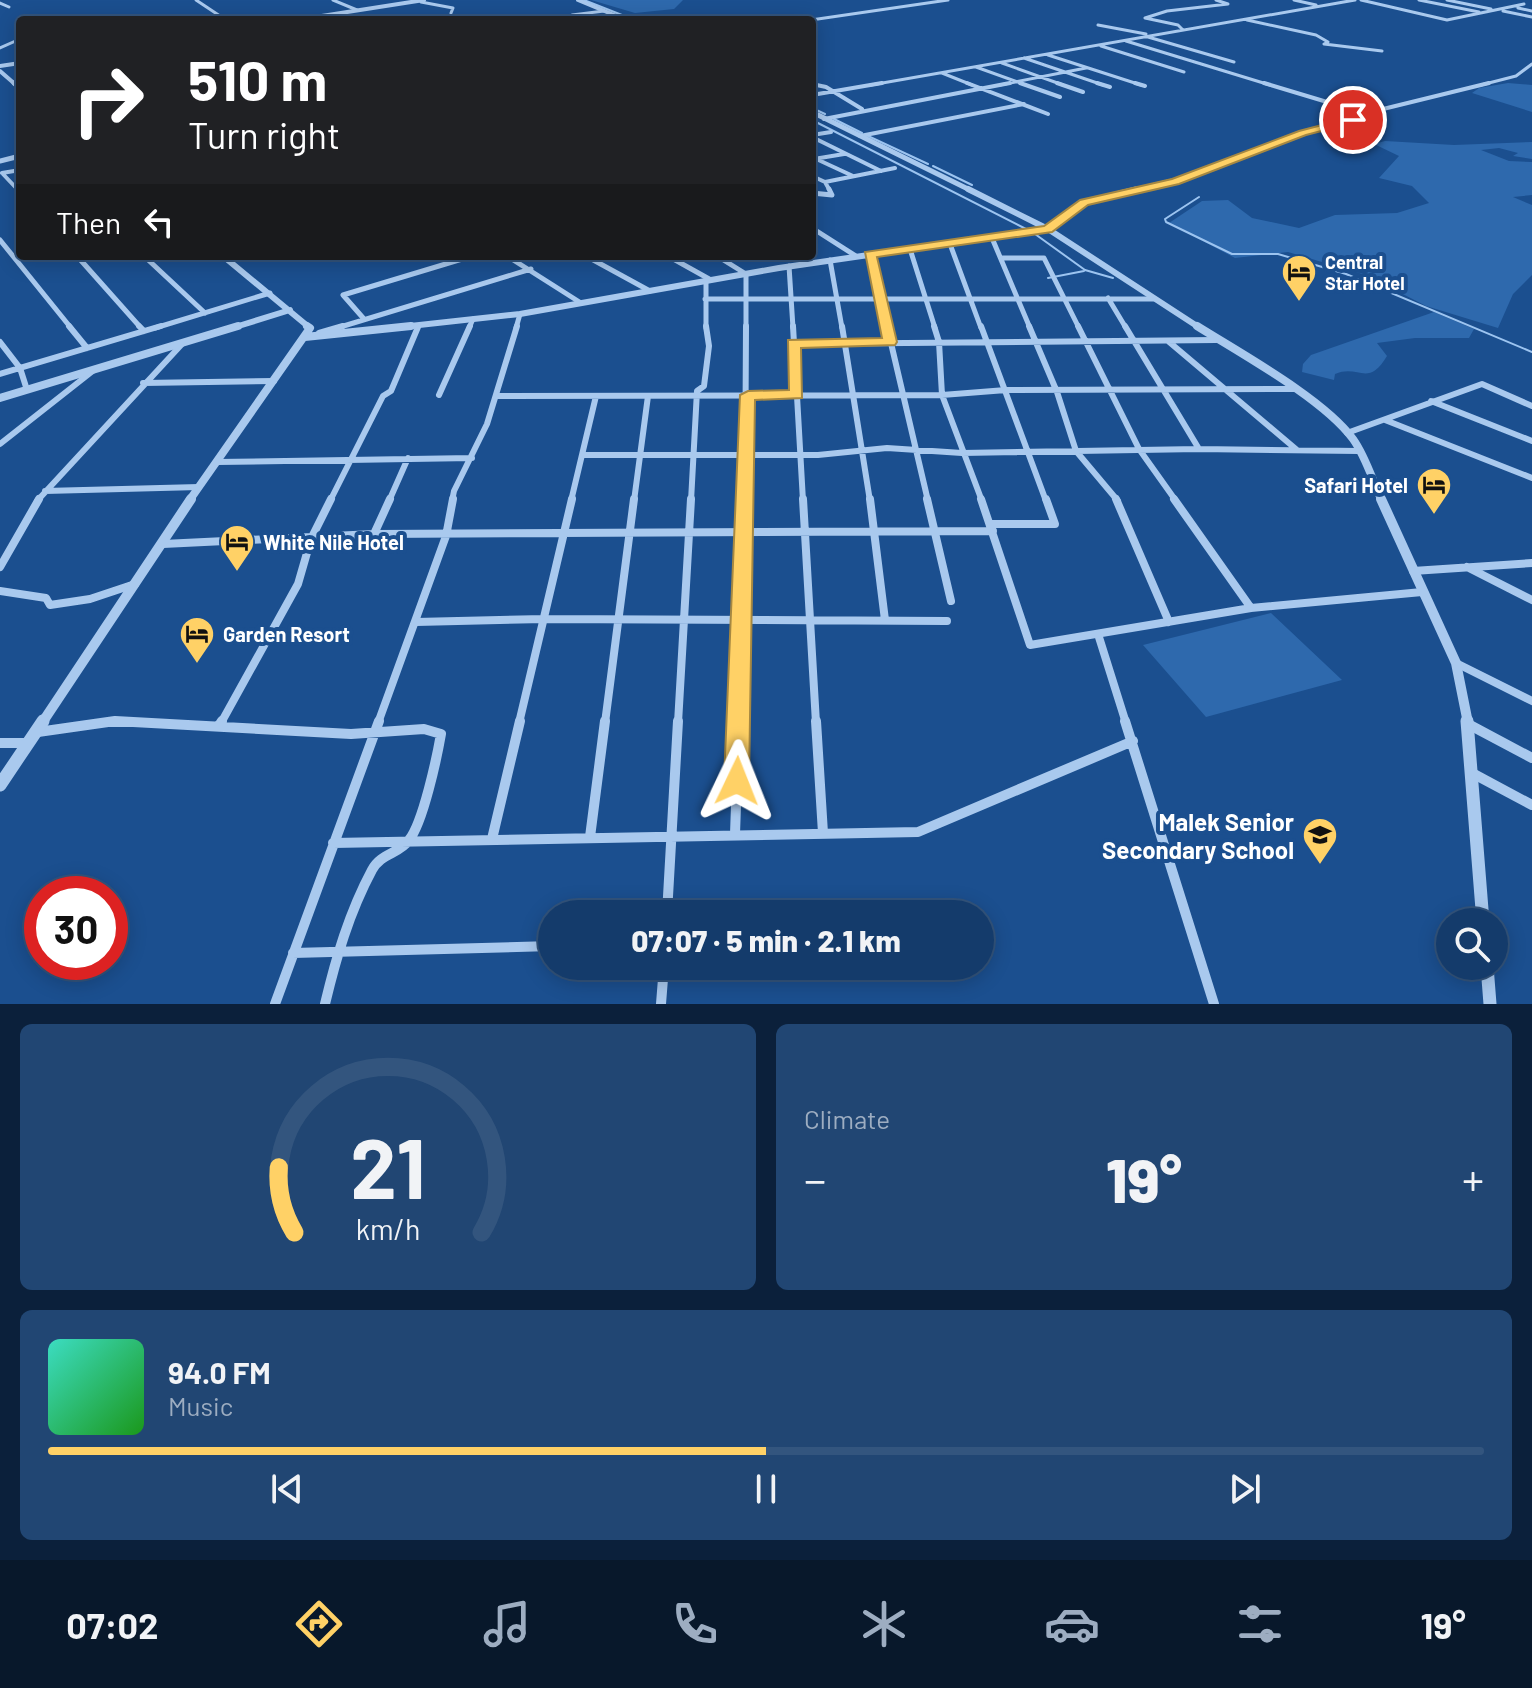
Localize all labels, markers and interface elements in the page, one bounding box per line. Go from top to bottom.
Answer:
text: 510 m [188,45,327,112]
icon: right [56,48,160,152]
pin [1319,86,1387,154]
icon: arrive [1331,98,1375,142]
text: Turn right [188,113,340,156]
icon: left [137,200,181,244]
text: Then [56,204,121,240]
place label: Central Star Hotel [1325,251,1405,294]
hotel icon: Central Star Hotel [1280,253,1318,303]
hotel icon: Safari Hotel [1415,466,1453,516]
place label: Safari Hotel [1304,473,1408,497]
hotel icon: White Nile Hotel [218,523,256,573]
place label: White Nile Hotel [263,530,404,554]
hotel icon: Garden Resort [178,615,216,665]
place label: Garden Resort [223,622,350,646]
position arrow [695,739,779,823]
place label: Malek Senior Secondary School [1102,807,1294,864]
school or university icon: Malek Senior Secondary School [1301,816,1339,866]
speed limit sign: 30 [24,876,128,980]
map controls [1436,908,1508,980]
button: search [1436,908,1508,980]
text: 07:07 · 5 min · 2.1 km [631,922,901,958]
text: Climate [804,1103,890,1134]
text: 21 [350,1116,426,1216]
text: 19° [1106,1143,1182,1215]
text: − [804,1152,826,1205]
text: + [1462,1152,1484,1205]
text: km/h [356,1211,420,1246]
text: 94.0 FM [168,1354,271,1390]
text: Music [168,1390,233,1421]
icon: previous [265,1467,309,1511]
icon: pause [744,1467,788,1511]
icon: next [1223,1467,1267,1511]
icon: directions [291,1596,347,1652]
icon: music [479,1596,535,1652]
icon: phone [667,1596,723,1652]
icon: climate [856,1596,912,1652]
icon: car [1044,1596,1100,1652]
icon: filters [1232,1596,1288,1652]
text: 07:02 [66,1603,158,1646]
text: 19° [1420,1603,1466,1646]

